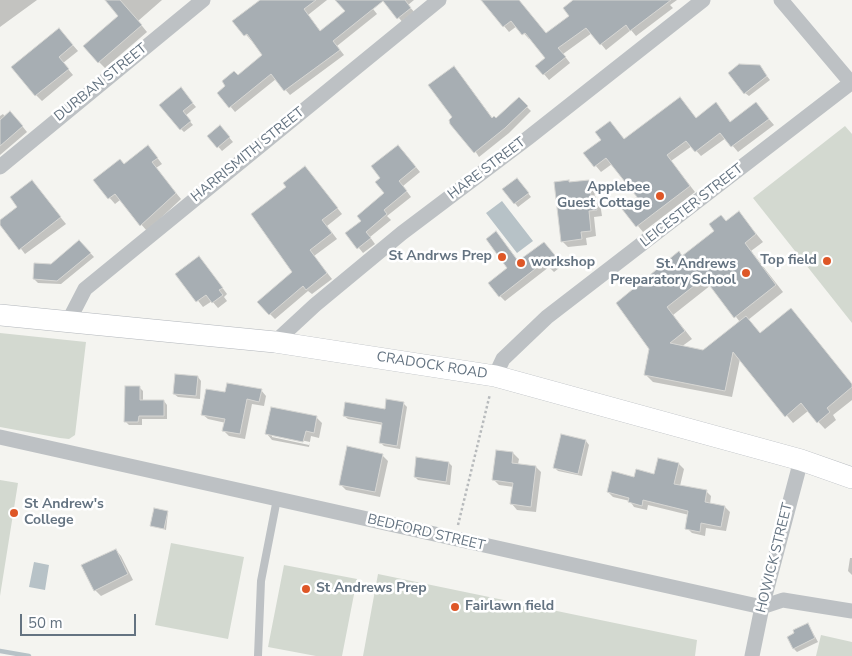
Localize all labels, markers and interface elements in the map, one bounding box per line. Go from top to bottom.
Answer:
street label: DURBAN STREET [51,41,151,125]
street label: HARRISMITH STREET [188,104,308,206]
street label: HARE STREET [445,134,529,204]
street label: LEICESTER STREET [637,161,747,251]
place label: Applebee Guest Cottage [557,180,650,212]
marker: Applebee Guest Cottage [654,190,666,202]
place label: St Andrws Prep [388,249,492,265]
marker: St Andrws Prep [496,251,508,263]
place label: Top field [760,253,817,269]
place label: workshop [531,255,595,271]
marker: Top field [821,255,833,267]
marker: workshop [515,257,527,269]
place label: St. Andrews Preparatory School [610,257,736,290]
marker: St. Andrews Preparatory School [740,267,752,279]
street label: CRADOCK ROAD [375,349,489,383]
place label: St Andrew's College [24,497,104,530]
street label: HOWICK STREET [753,501,797,615]
marker: St Andrew's College [8,507,20,519]
street label: BEDFORD STREET [365,511,487,555]
place label: St Andrews Prep [316,581,427,597]
marker: St Andrews Prep [300,583,312,595]
place label: Fairlawn field [465,599,554,615]
marker: Fairlawn field [449,601,461,613]
scale bar [22,604,139,636]
text: 50 m [28,613,63,633]

